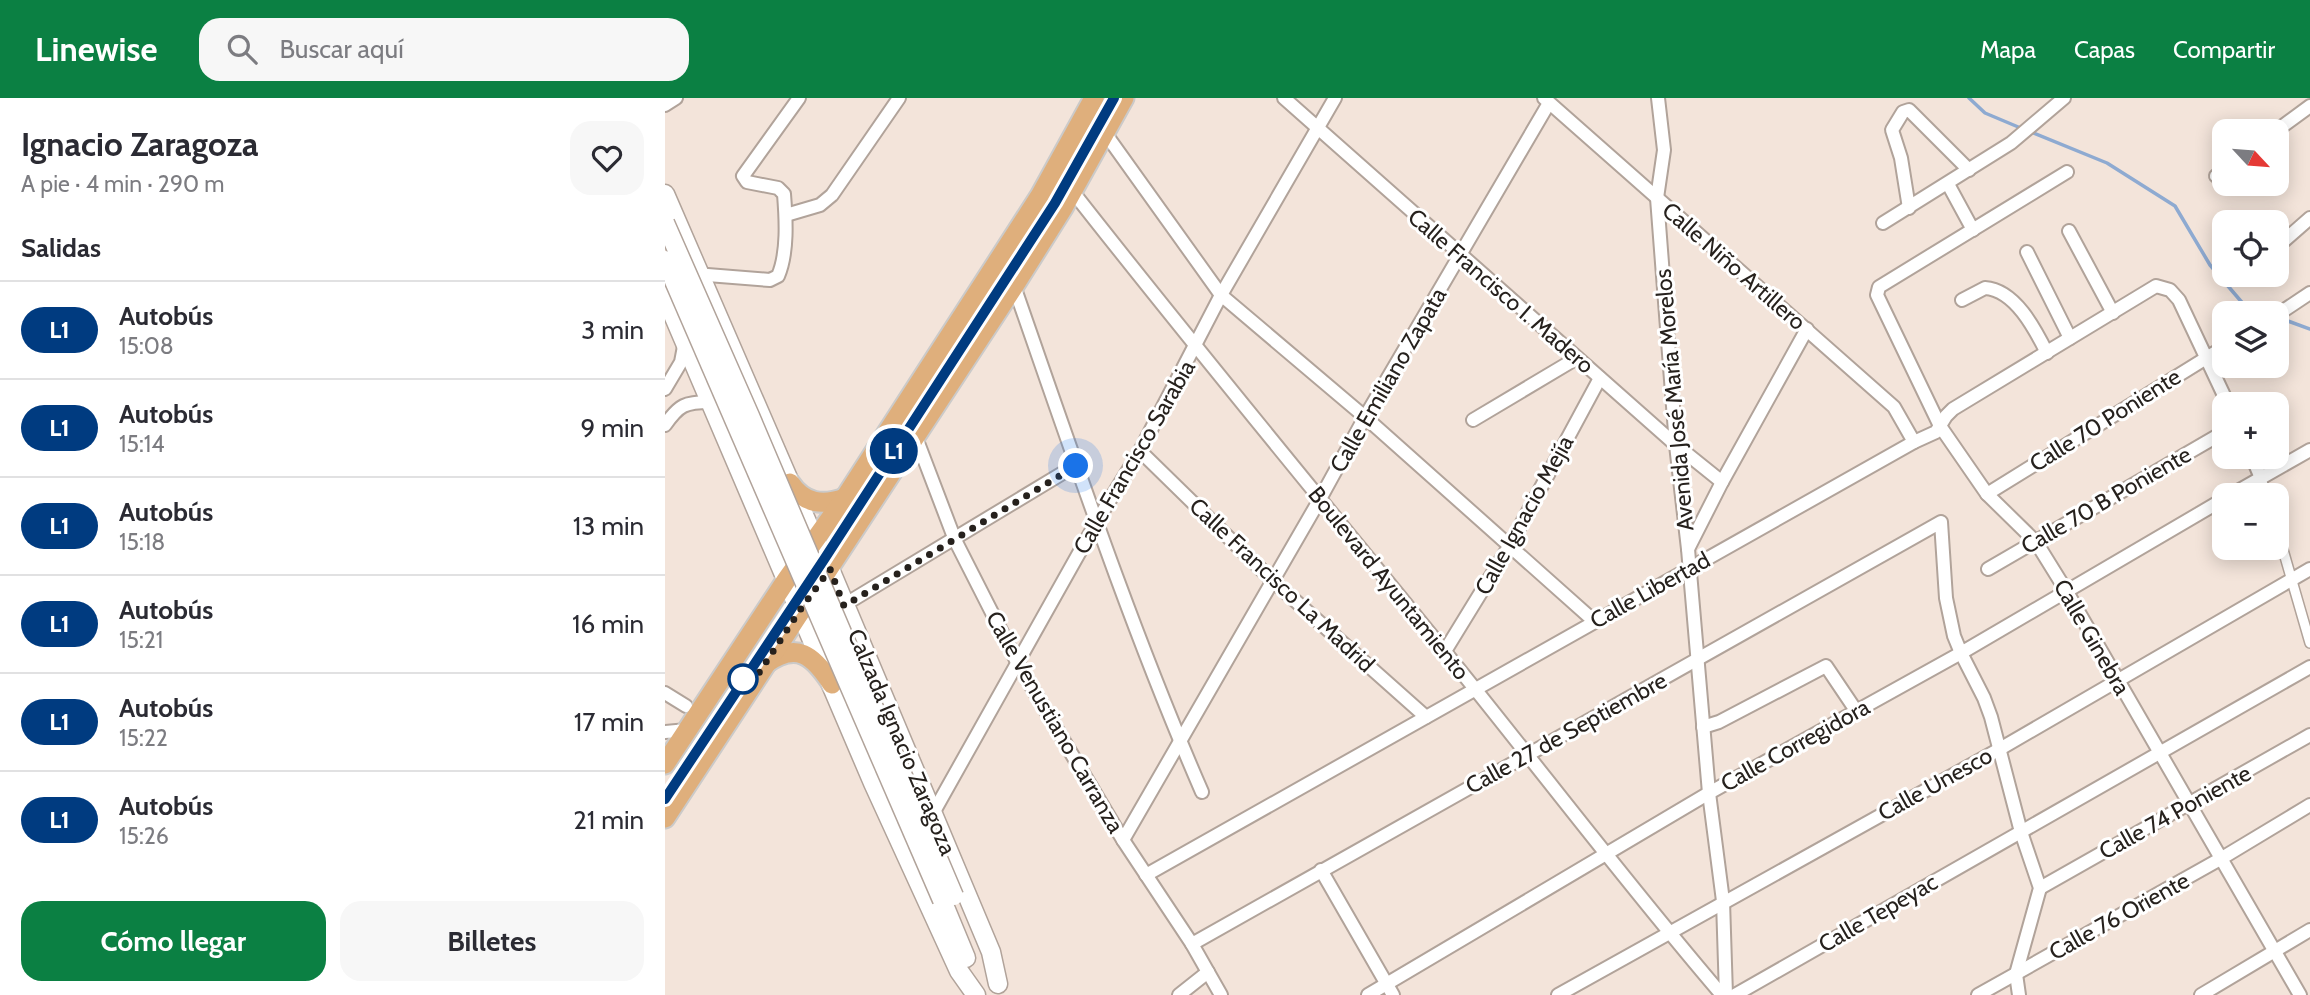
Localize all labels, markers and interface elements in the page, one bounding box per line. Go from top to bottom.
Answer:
search box [199,18,689,81]
text: Linewise [35,29,157,69]
icon: search [223,30,261,68]
text: Buscar aquí [279,33,404,65]
text: Mapa [1980,35,2036,64]
text: Capas [2074,35,2135,64]
text: Compartir [2173,35,2275,64]
north arrow [2212,119,2289,196]
map controls [2212,119,2289,560]
button: heart [570,121,644,195]
text: Ignacio Zaragoza [21,124,259,164]
text: A pie · 4 min · 290 m [21,170,224,198]
street label: Calle Niño Artillero [1657,196,1811,336]
street label: Calle Francisco I. Madero [1402,203,1600,379]
button: locate [2212,210,2289,287]
text: Salidas [21,232,101,264]
street label: Avenida José María Morelos [1649,268,1699,532]
street label: Calle Emiliano Zapata [1324,283,1452,477]
text: Autobús [119,300,213,332]
button: layers [2212,301,2289,378]
text: 3 min [581,314,644,346]
text: L1 [49,315,70,344]
text: 15:08 [119,332,174,360]
street label: Calle Francisco Sarabia [1067,355,1201,559]
street label: Calle 70 Poniente [2024,362,2186,478]
button: + [2212,392,2289,469]
text: Autobús [119,398,213,430]
text: 9 min [581,412,644,444]
text: L1 [49,413,70,442]
line badge: L1 [863,428,925,474]
text: 15:14 [119,430,165,458]
street label: Calle Ignacio Mejía [1469,430,1579,600]
text: L1 [884,436,904,465]
street label: Calle 70 B Poniente [2016,440,2196,560]
your location [1058,448,1093,483]
street label: Boulevard Ayuntamiento [1302,481,1476,685]
button: − [2212,483,2289,560]
street label: Calle Francisco La Madrid [1184,492,1380,678]
text: Autobús [119,496,213,528]
text: 13 min [573,510,644,542]
text: L1 [49,511,70,540]
text: 15:18 [119,528,165,556]
street label: Calle Libertad [1585,546,1715,634]
street label: Calle Ginebra [2048,574,2136,700]
text: Autobús [119,594,213,626]
street label: Calle Venustiano Carranza [980,606,1130,838]
text: 16 min [572,608,644,640]
text: L1 [49,609,70,638]
street label: Calzada Ignacio Zaragoza [842,625,962,859]
text: 15:21 [119,626,163,654]
unlabelled marker [728,664,758,694]
street label: Calle 27 de Septiembre [1461,666,1672,800]
text: Autobús [119,692,213,724]
street label: Calle Corregidora [1716,693,1874,797]
text: 17 min [574,706,644,738]
text: L1 [49,707,70,736]
text: 15:22 [119,724,168,752]
street label: Calle Unesco [1873,741,1997,827]
street label: Calle 74 Poniente [2094,759,2256,865]
text: Autobús [119,790,213,822]
text: 21 min [573,804,644,836]
text: L1 [49,805,70,834]
text: 15:26 [119,822,169,850]
street label: Calle 76 Oriente [2044,866,2194,966]
street label: Calle Tepeyac [1814,868,1942,958]
button: Cómo llegar [21,901,326,981]
button: Billetes [340,901,644,981]

